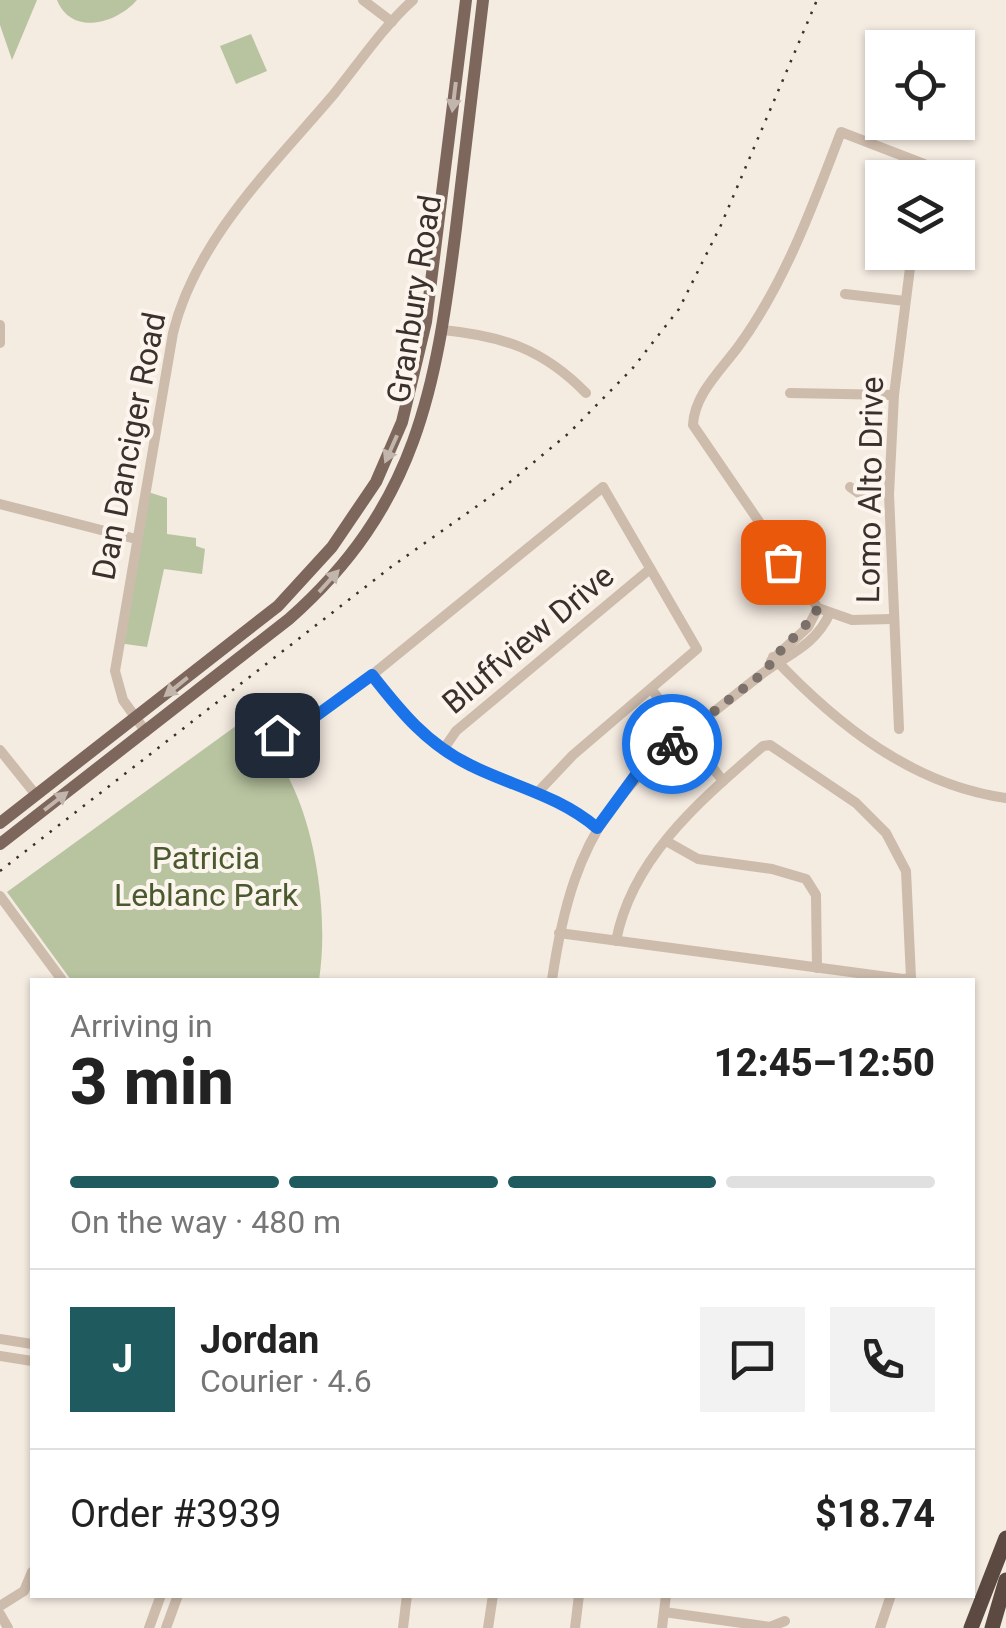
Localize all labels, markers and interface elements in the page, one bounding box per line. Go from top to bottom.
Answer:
map controls [865,30,975,270]
button: locate [865,30,975,140]
one-way arrow [446,81,462,113]
button: layers [865,160,975,270]
street label: Granbury Road [379,192,449,406]
street label: Dan Danciger Road [84,309,174,583]
street label: Lomo Alto Drive [849,376,891,604]
one-way arrow [383,434,399,464]
pin [741,520,826,605]
icon: bag [756,535,811,590]
street label: Bluffview Drive [435,556,621,722]
one-way arrow [317,569,339,594]
one-way arrow [163,676,189,697]
pin [235,693,320,778]
courier [622,694,722,794]
icon: home [250,708,305,763]
icon: bike [645,717,700,772]
one-way arrow [43,792,69,812]
park label: Patricia Leblanc Park [114,839,299,914]
text: Arriving in [70,1007,213,1045]
text: 12:45–12:50 [714,1041,935,1085]
text: 3 min [70,1044,234,1120]
text: On the way · 480 m [70,1203,341,1241]
button: chat [700,1307,805,1412]
button: phone [830,1307,935,1412]
text: Jordan [200,1318,319,1362]
text: J [112,1337,133,1381]
text: Courier · 4.6 [200,1362,372,1400]
text: Order #3939 [70,1492,281,1536]
text: $18.74 [815,1492,935,1536]

